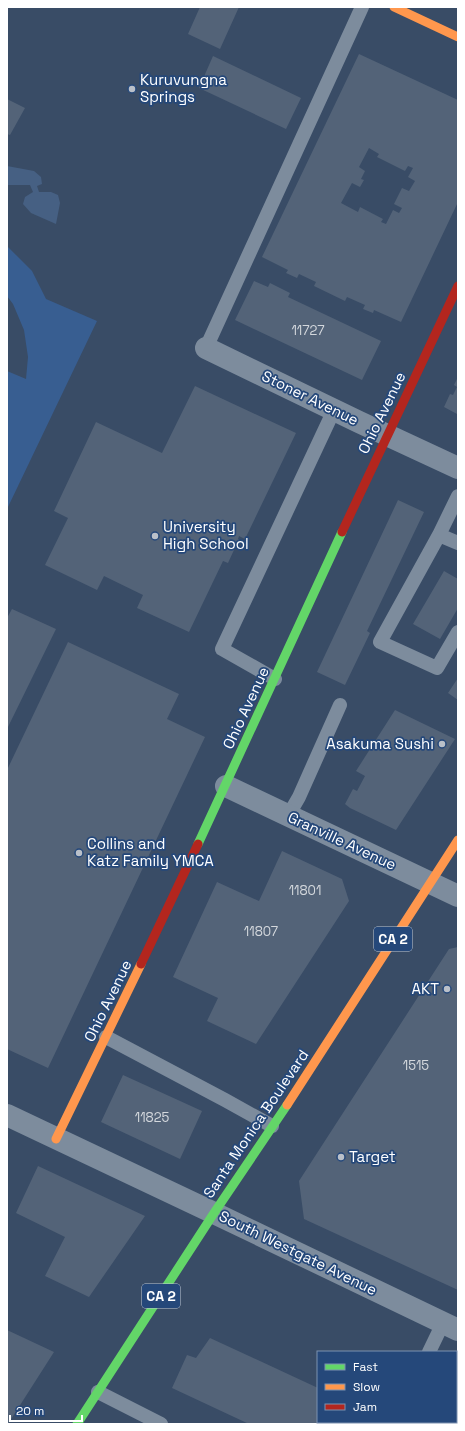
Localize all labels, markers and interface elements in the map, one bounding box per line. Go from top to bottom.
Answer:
place label: Kuruvungna Springs [140,70,227,106]
marker: Kuruvungna Springs [127,84,137,94]
house number: 11727 [291,322,325,339]
street label: Stoner Avenue [259,366,362,429]
street label: Ohio Avenue [354,369,410,457]
place label: University High School [163,517,249,553]
marker: University High School [150,531,160,541]
street label: Ohio Avenue [218,663,273,752]
place label: Asakuma Sushi [326,734,434,753]
marker: Asakuma Sushi [437,739,447,749]
street label: Granville Avenue [285,807,400,874]
place label: Collins and Katz Family YMCA [87,834,214,870]
marker: Collins and Katz Family YMCA [74,848,84,858]
house number: 11801 [289,882,321,899]
house number: 11807 [244,923,278,940]
road number: CA 2 [374,927,412,951]
street label: Ohio Avenue [80,957,136,1045]
place label: AKT [412,979,439,998]
marker: AKT [442,984,452,994]
street label: Santa Monica Boulevard [199,1046,312,1202]
house number: 1515 [403,1057,429,1074]
house number: 11825 [135,1109,170,1126]
place label: Target [349,1147,396,1166]
marker: Target [336,1152,346,1162]
street label: South Westgate Avenue [216,1206,380,1299]
road number: CA 2 [142,1284,180,1308]
legend [317,1351,457,1423]
text: Fast [353,1359,378,1375]
text: Slow [353,1379,380,1395]
scale bar [10,1397,82,1423]
text: Jam [353,1399,377,1415]
text: 20 m [16,1403,44,1419]

